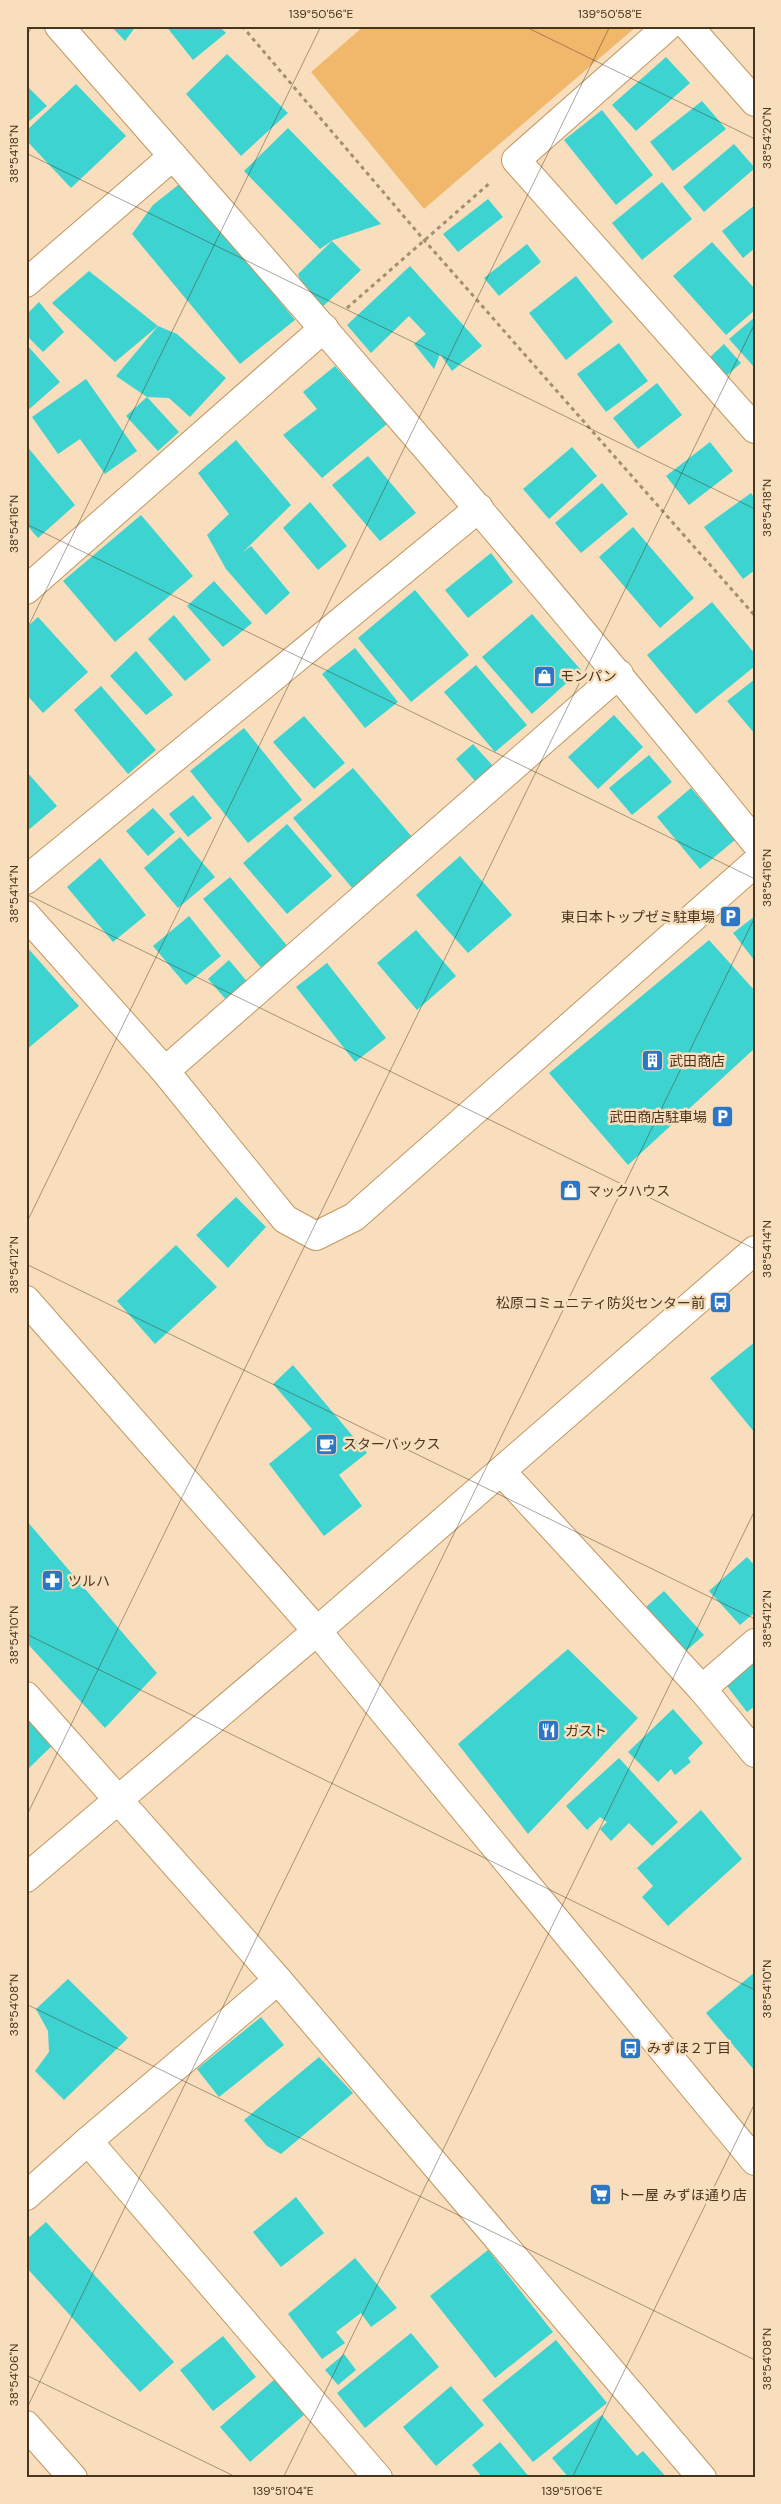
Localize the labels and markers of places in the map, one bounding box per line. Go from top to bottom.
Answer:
shop icon: モンパン [532,664,556,688]
place label: モンパン [560,667,617,685]
parking icon: 東日本トップゼミ駐車場 [719,905,743,929]
place label: 東日本トップゼミ駐車場 [561,908,715,926]
building icon: 武田商店 [641,1049,665,1073]
place label: 武田商店 [669,1052,725,1070]
parking icon: 武田商店駐車場 [711,1105,735,1129]
place label: 武田商店駐車場 [609,1108,707,1126]
shop icon: マックハウス [559,1179,583,1203]
place label: マックハウス [587,1182,670,1200]
bus stop icon: 松原コミュニティ防災センター前 [709,1291,733,1315]
place label: 松原コミュニティ防災センター前 [496,1294,705,1312]
cafe icon: スターバックス [315,1432,339,1456]
place label: スターバックス [343,1435,440,1453]
pharmacy icon: ツルハ [40,1569,64,1593]
place label: ツルハ [68,1572,110,1590]
restaurant icon: ガスト [537,1719,561,1743]
place label: ガスト [565,1722,607,1740]
bus stop icon: みずほ２丁目 [619,2036,643,2060]
place label: みずほ２丁目 [647,2039,731,2057]
supermarket icon: トー屋 みずほ通り店 [589,2183,613,2207]
place label: トー屋 みずほ通り店 [617,2186,747,2204]

